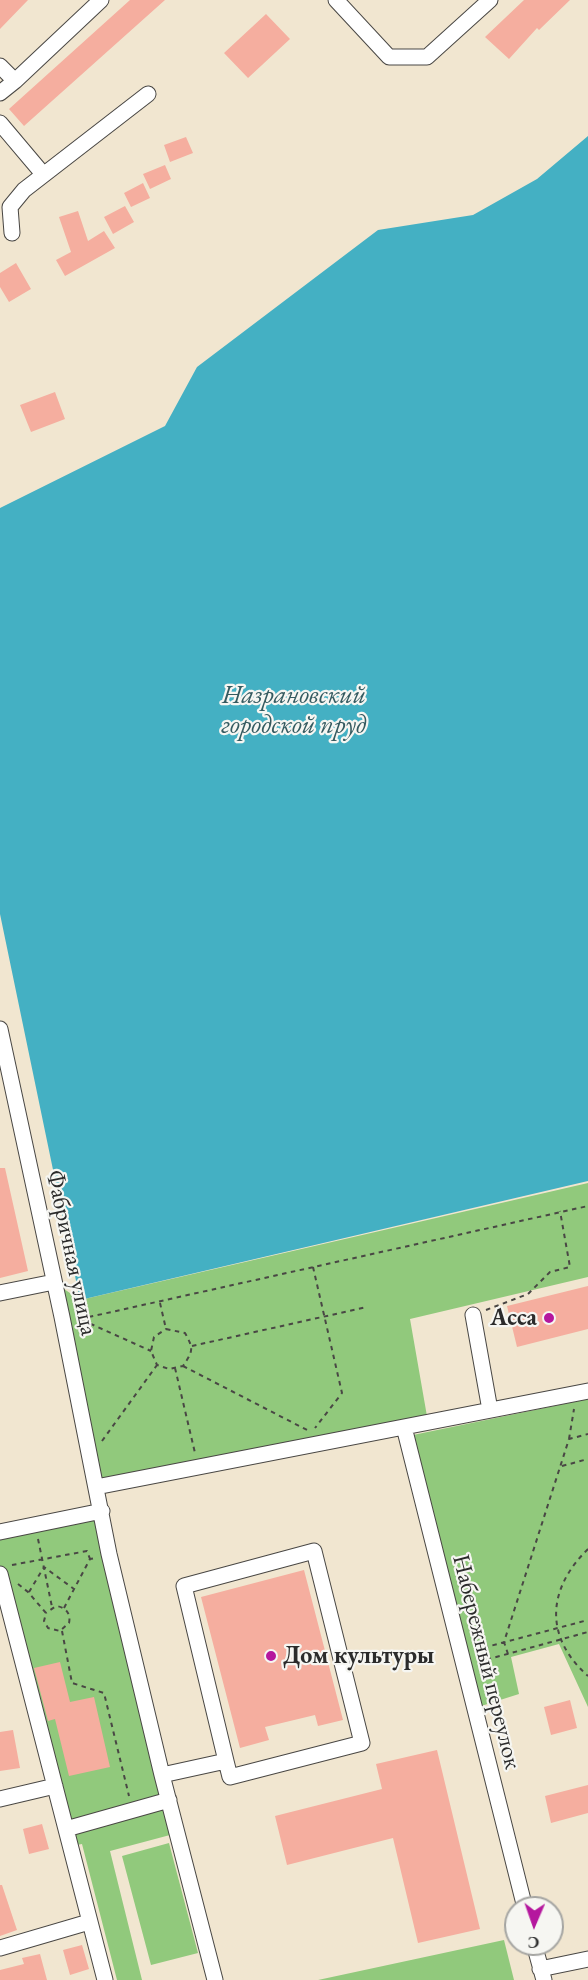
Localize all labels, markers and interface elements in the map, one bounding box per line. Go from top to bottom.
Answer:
water label: Назрановский городской пруд [222,680,366,742]
street label: Фабричная улица [39,1168,103,1338]
place label: Асса [490,1304,537,1332]
marker: Асса [542,1311,556,1325]
street label: Набережный переулок [445,1552,527,1772]
place label: Дом культуры [283,1642,434,1670]
marker: Дом культуры [264,1649,278,1663]
north arrow [504,1896,564,1956]
text: С [527,1932,539,1953]

